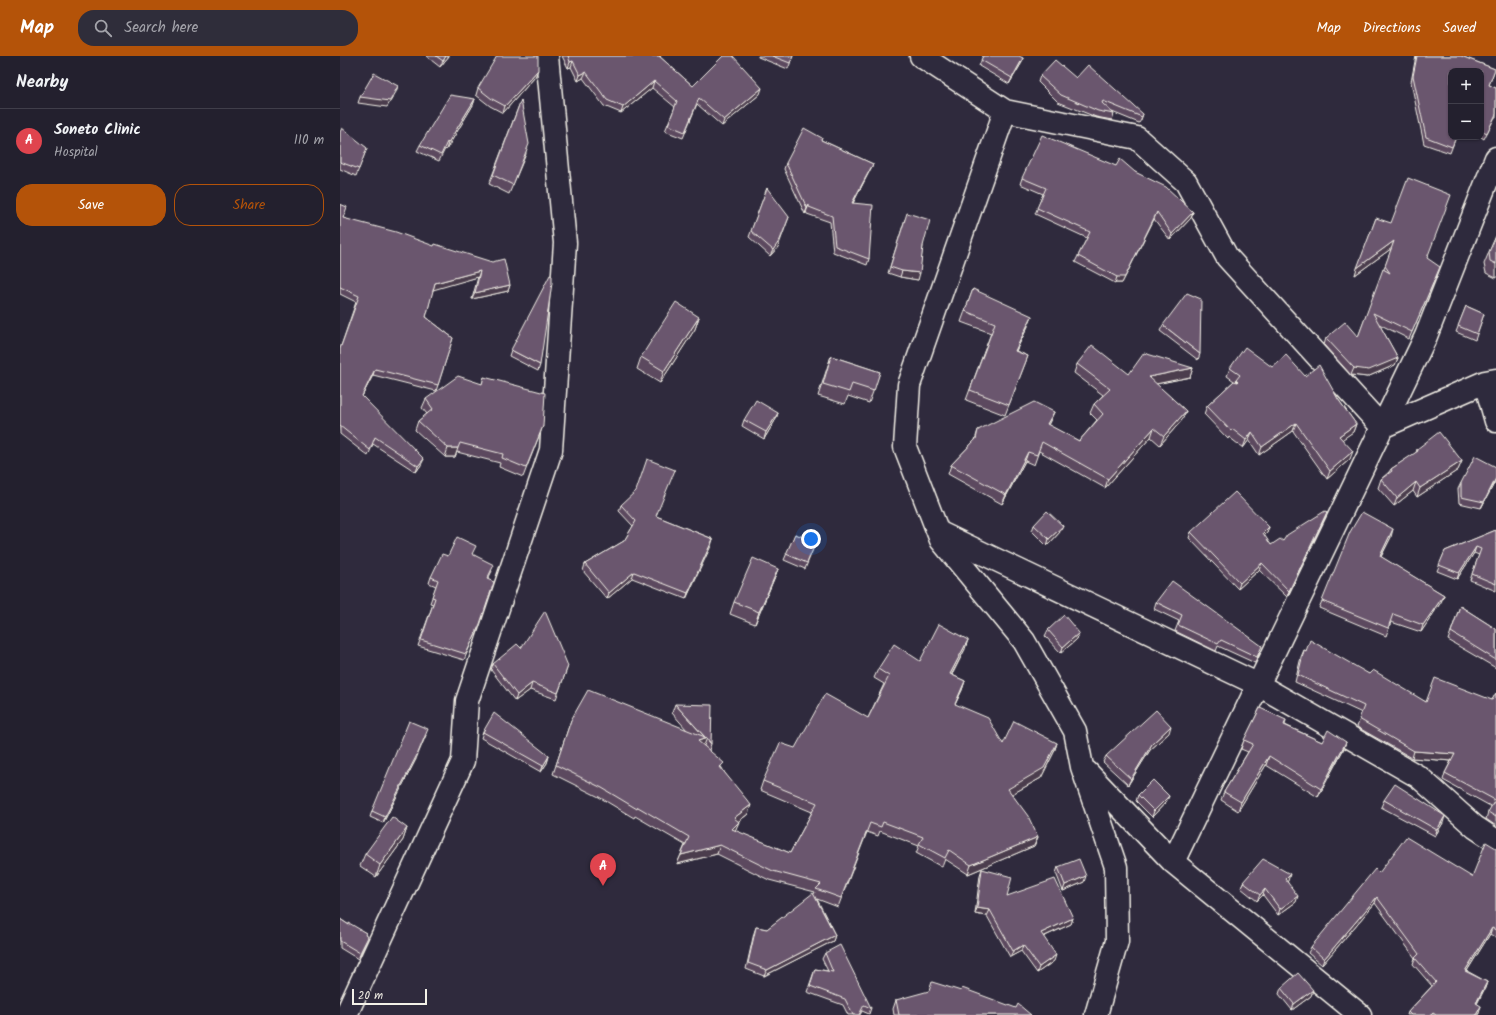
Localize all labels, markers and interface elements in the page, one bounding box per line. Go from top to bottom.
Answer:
search box [78,10,358,46]
text: Map [20,13,54,43]
text: Search here [124,16,198,40]
icon: search [92,17,114,39]
text: Map [1316,17,1341,39]
text: Directions [1363,17,1421,39]
text: Saved [1443,17,1476,39]
map controls [1448,68,1484,140]
button: + [1448,68,1484,104]
text: Nearby [16,69,68,96]
button: − [1448,104,1484,140]
text: Soneto Clinic [54,118,141,142]
text: A [25,130,33,151]
text: 110 m [294,130,324,151]
text: Hospital [54,142,98,163]
button: Save [16,184,166,226]
button: Share [174,184,324,226]
your location [801,529,821,549]
pin: A [590,853,616,886]
scale bar [352,987,427,1006]
text: 20 m [358,987,383,1005]

